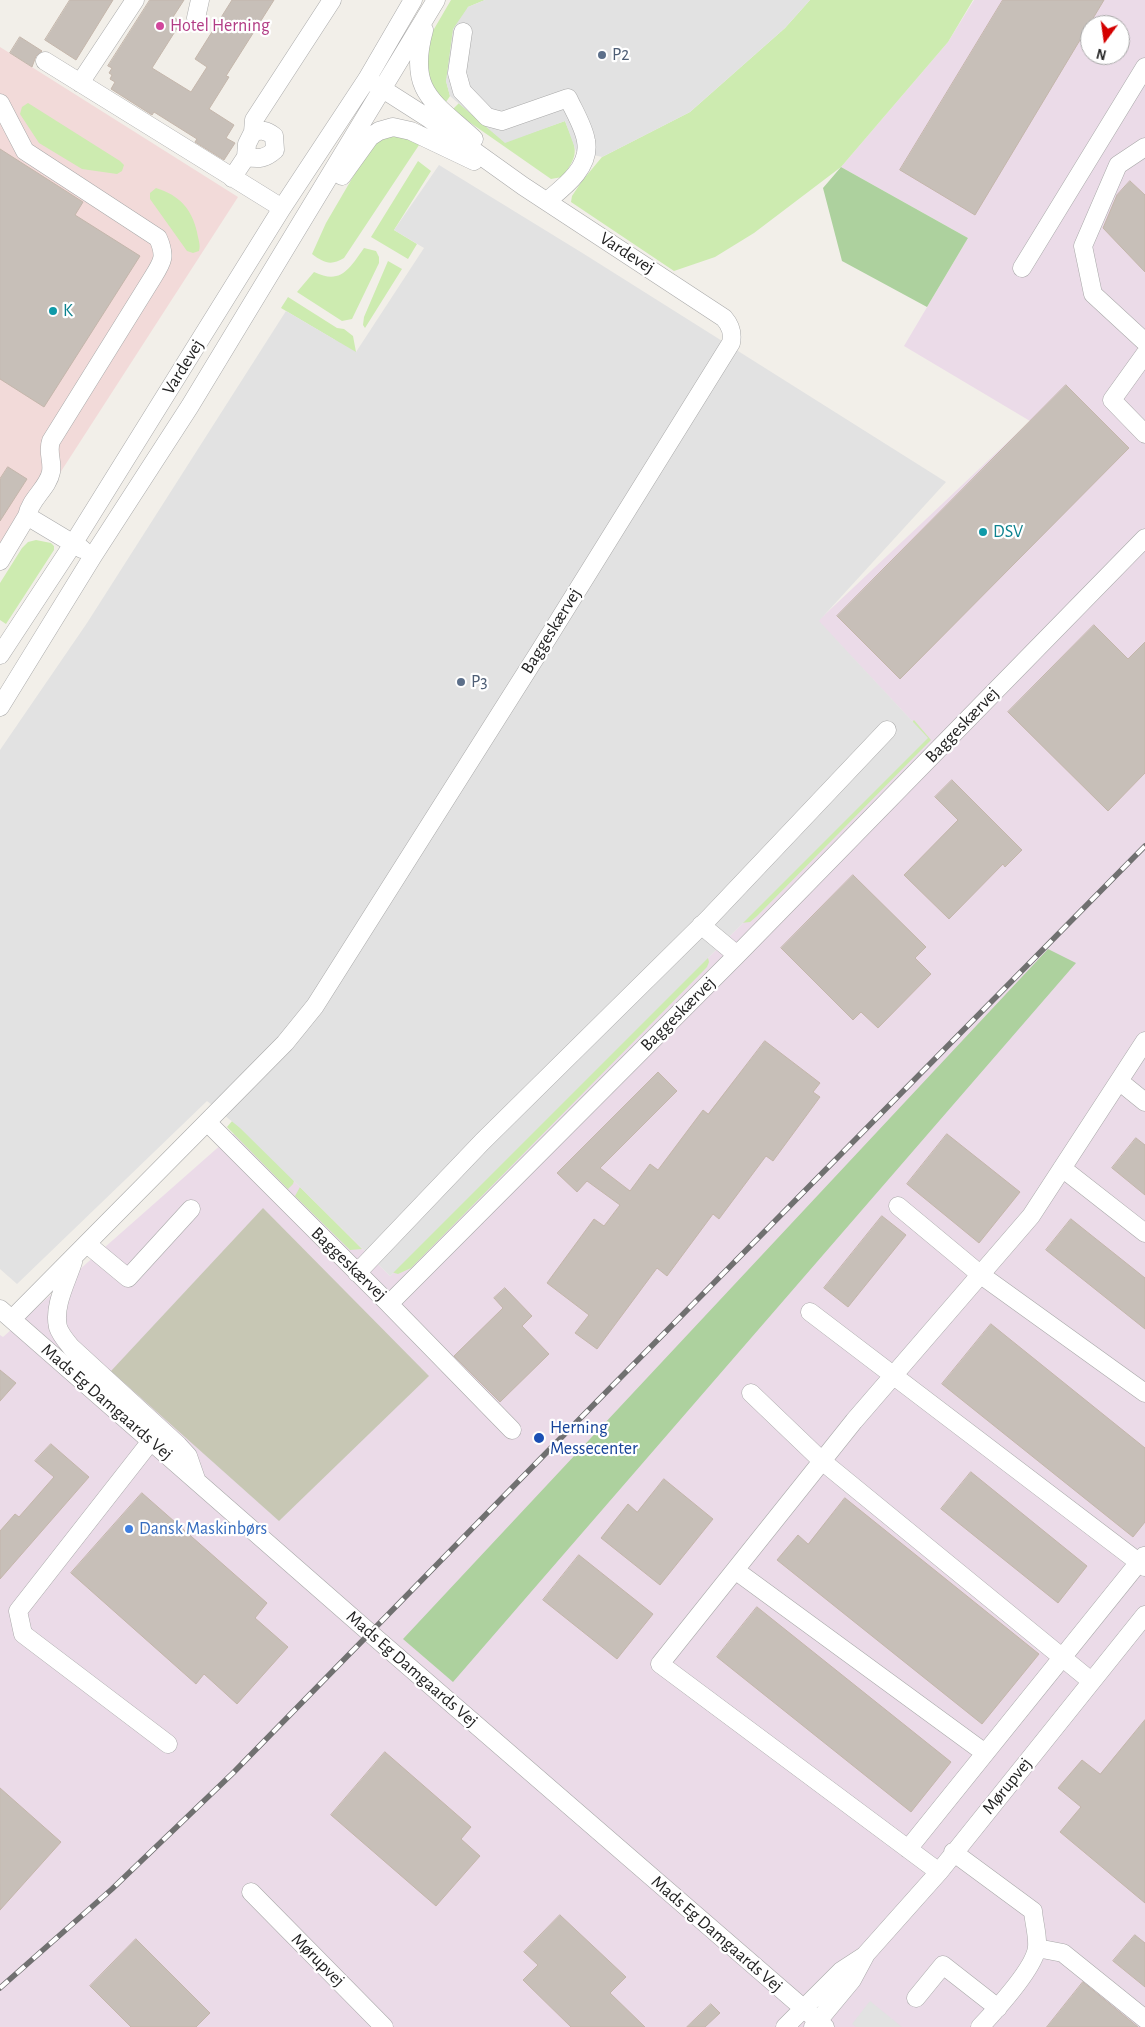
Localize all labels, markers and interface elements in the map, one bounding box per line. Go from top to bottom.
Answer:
place label: Hotel Herning [170,15,270,37]
north arrow [1080,15,1130,65]
marker: Hotel Herning [154,20,166,32]
place label: P2 [612,44,630,66]
text: N [1095,46,1108,62]
marker: P2 [596,49,608,61]
street label: Vardevej [595,227,659,279]
place label: K [63,300,73,322]
marker: K [47,305,59,317]
street label: Vardevej [158,335,208,399]
place label: DSV [993,521,1023,543]
marker: DSV [977,526,989,538]
street label: Baggeskærvej [516,584,586,678]
place label: P3 [471,671,488,693]
marker: P3 [455,676,467,688]
street label: Baggeskærvej [921,683,1003,767]
street label: Baggeskærvej [636,972,720,1056]
street label: Baggeskærvej [307,1223,391,1305]
street label: Mads Eg Damgaards Vej [37,1339,177,1465]
place label: Herning Messecenter [550,1417,638,1460]
marker: Herning Messecenter [532,1431,546,1445]
place label: Dansk Maskinbørs [139,1518,267,1540]
marker: Dansk Maskinbørs [123,1523,135,1535]
street label: Mads Eg Damgaards Vej [342,1606,482,1732]
street label: Mørupvej [978,1753,1036,1819]
street label: Mads Eg Damgaards Vej [647,1871,787,1997]
street label: Mørupvej [287,1929,349,1991]

